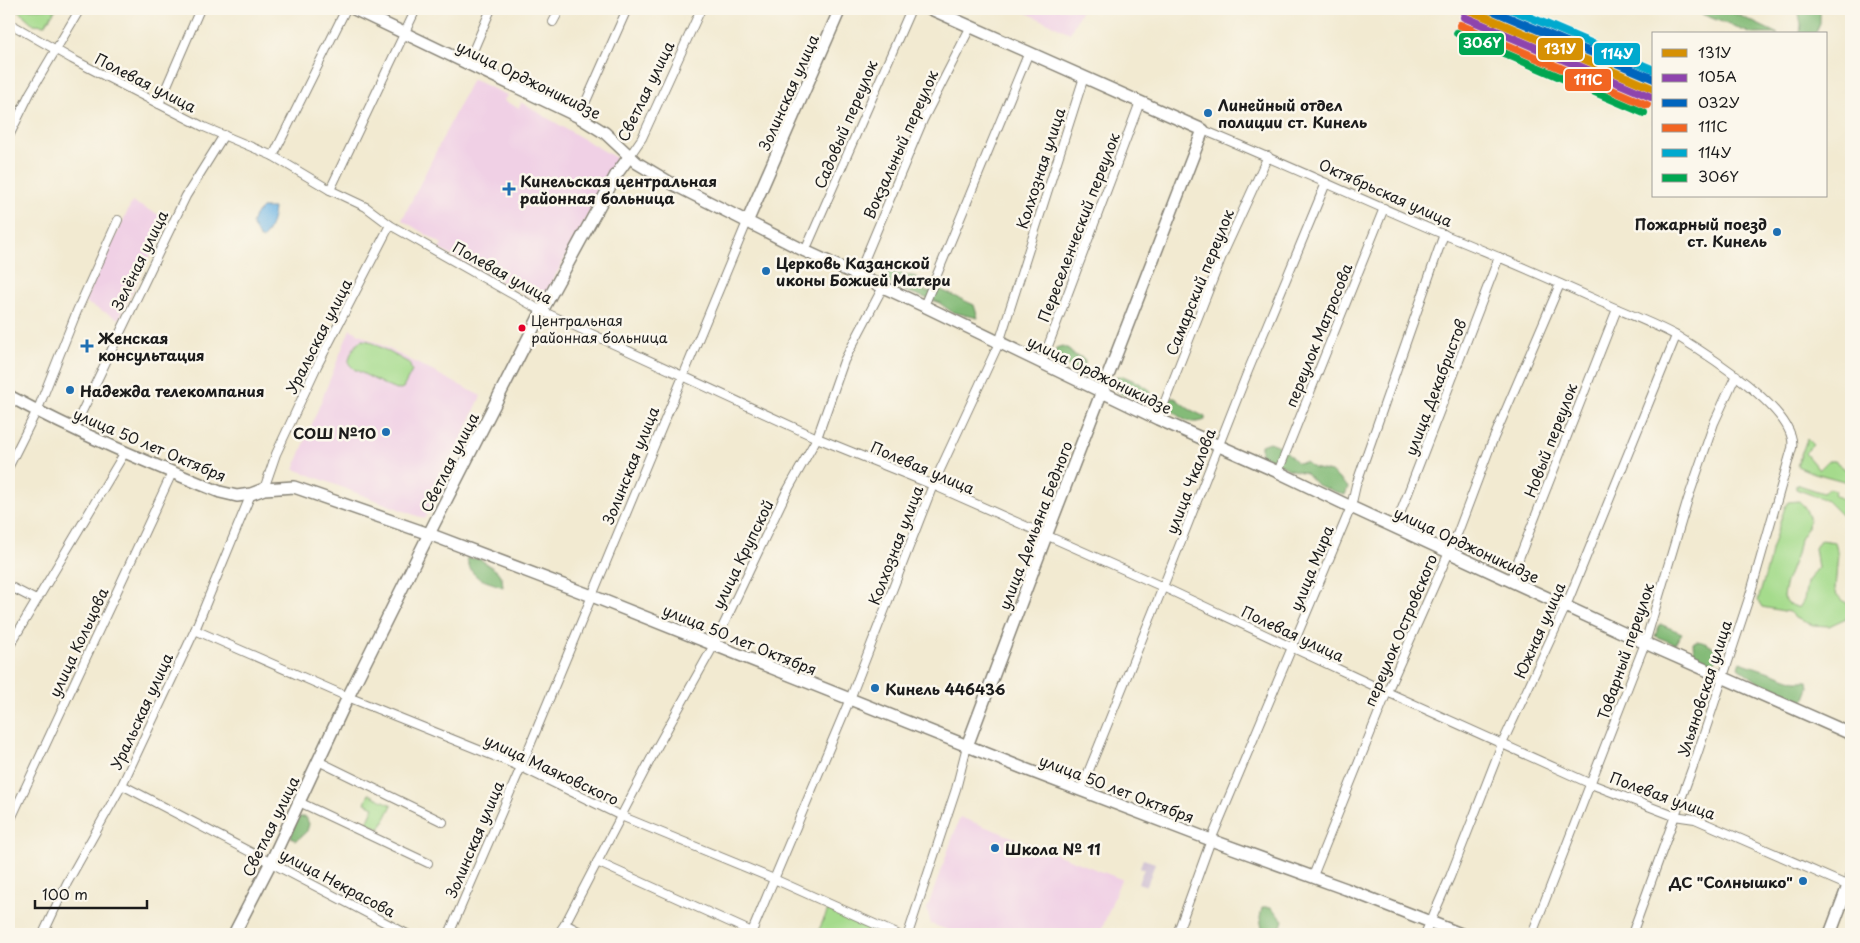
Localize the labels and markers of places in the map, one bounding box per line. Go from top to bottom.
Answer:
place label: Линейный отдел полиции ст. Кинель [1218,93,1367,133]
marker: Линейный отдел полиции ст. Кинель [1202,107,1214,119]
place label: Кинельская центральная районная больница [520,169,717,209]
marker: Кинельская центральная районная больница [502,182,516,196]
place label: Пожарный поезд ст. Кинель [1635,212,1767,252]
marker: Пожарный поезд ст. Кинель [1771,226,1783,238]
place label: Церковь Казанской иконы Божией Матери [776,251,951,291]
marker: Церковь Казанской иконы Божией Матери [760,265,772,277]
place label: Центральная районная больница [531,310,668,348]
marker: Центральная районная больница [517,323,527,333]
place label: Женская консультация [97,326,205,366]
marker: Женская консультация [80,339,94,353]
place label: Надежда телекомпания [80,379,264,402]
marker: Надежда телекомпания [64,384,76,396]
place label: СОШ №10 [293,421,376,444]
marker: СОШ №10 [380,426,392,438]
place label: Кинель 446436 [885,677,1006,700]
marker: Кинель 446436 [869,682,881,694]
place label: Школа № 11 [1005,837,1101,860]
marker: Школа № 11 [989,842,1001,854]
place label: ДС "Солнышко" [1668,870,1793,893]
marker: ДС "Солнышко" [1797,875,1809,887]

